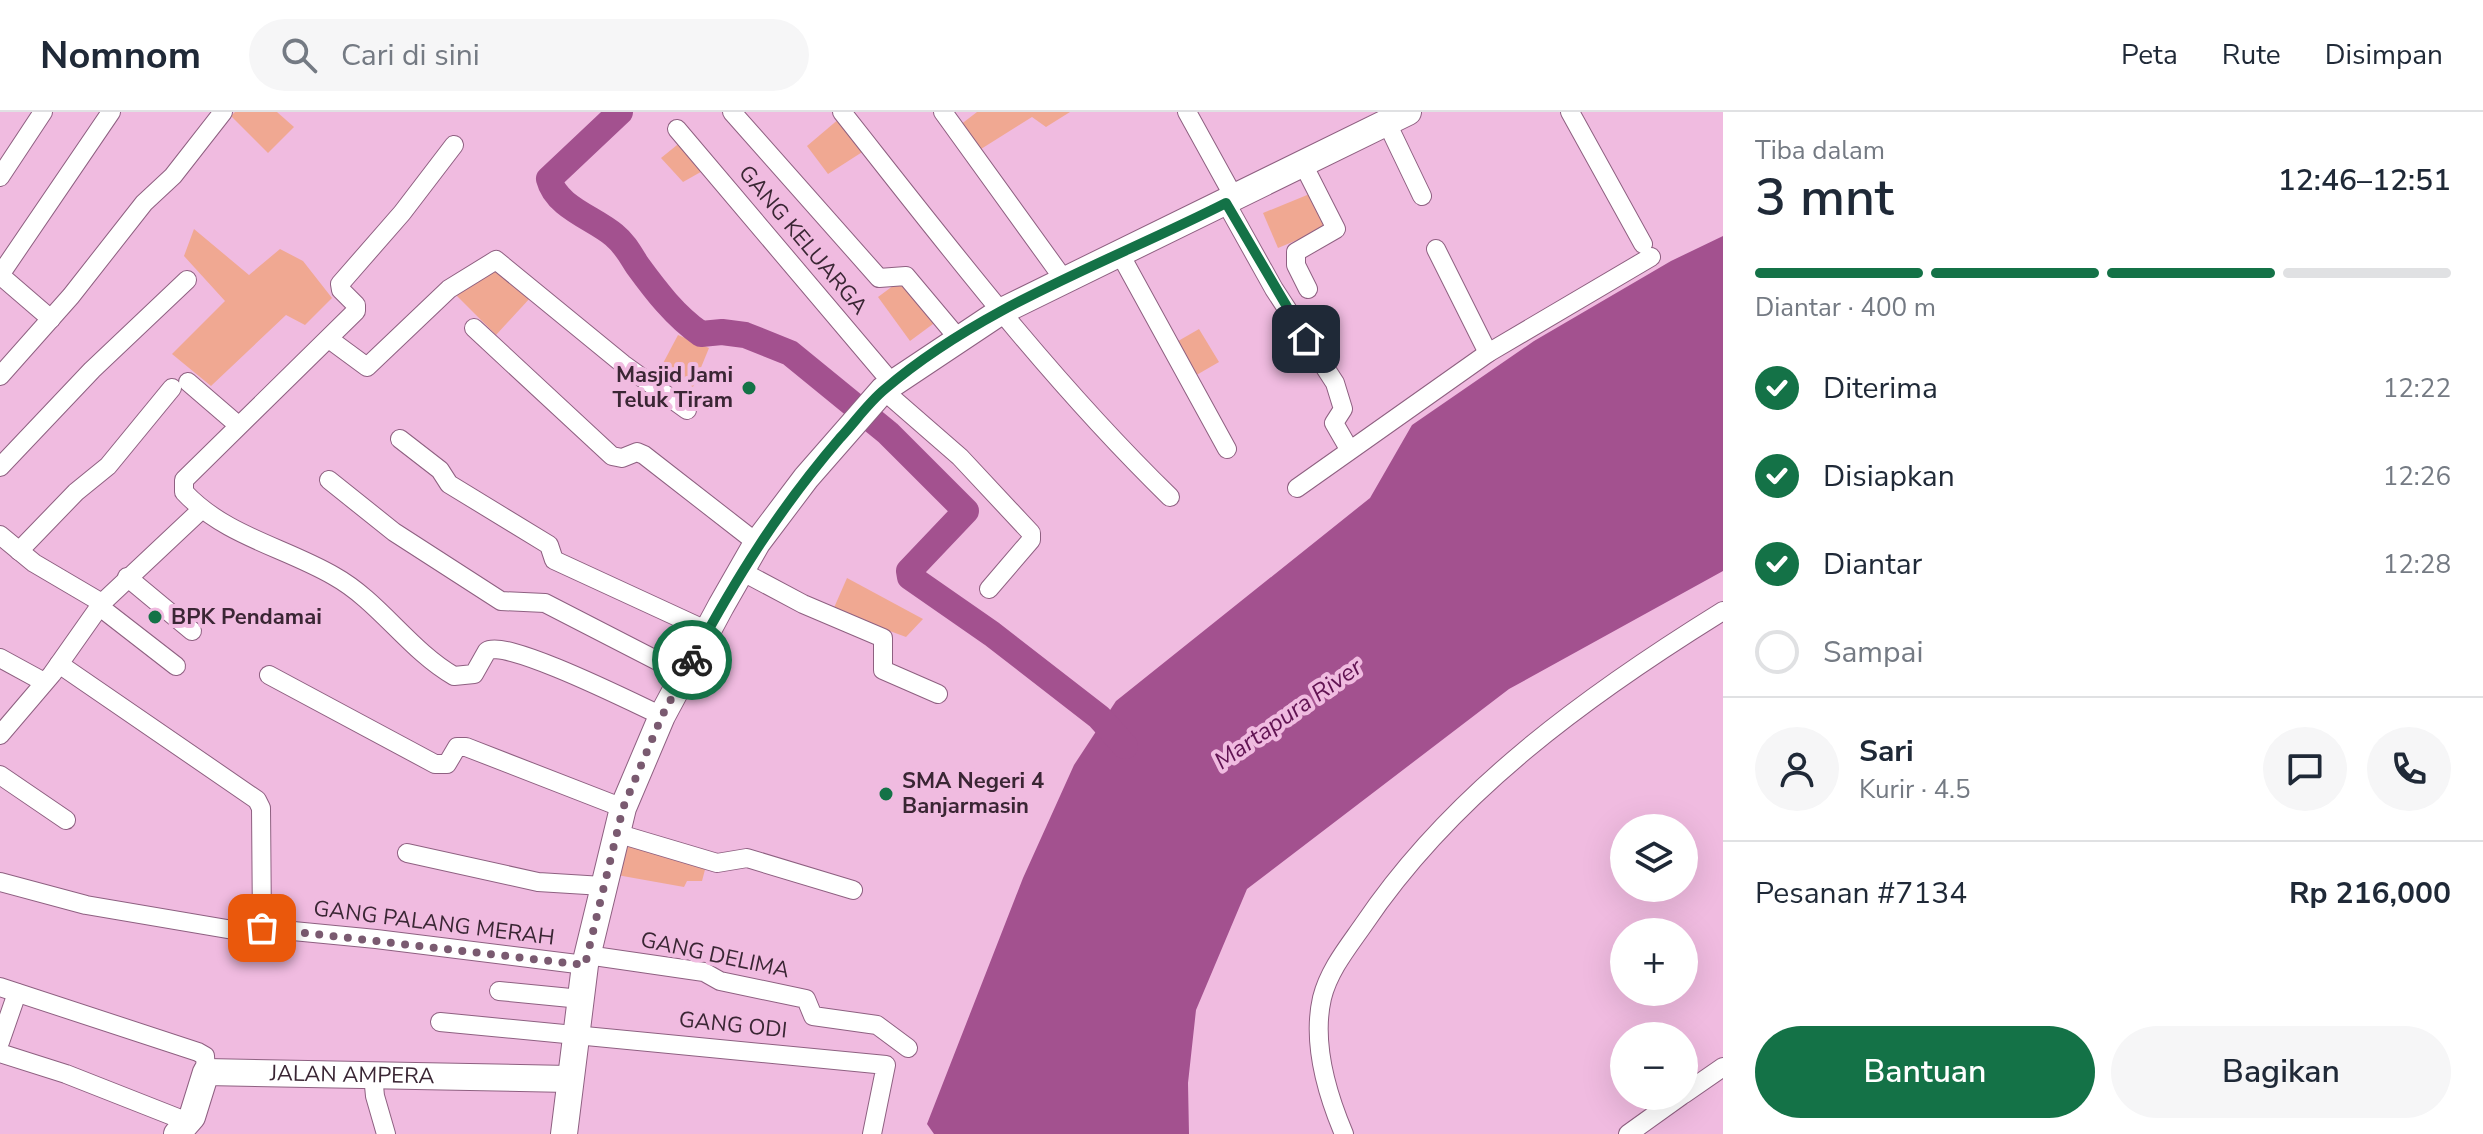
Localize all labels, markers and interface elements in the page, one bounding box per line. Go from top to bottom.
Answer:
search box [249,19,809,91]
text: Nomnom [40,30,201,81]
icon: search [277,33,321,77]
text: Cari di sini [341,35,480,76]
text: Peta [2121,36,2178,74]
text: Rute [2222,36,2281,74]
text: Disimpan [2325,36,2443,74]
text: Tiba dalam [1755,133,1885,168]
street label: GANG KELUARGA [732,159,874,321]
text: 12:46–12:51 [2278,160,2451,201]
text: 3 mnt [1755,162,1894,233]
text: Diantar · 400 m [1755,290,1936,325]
pin [1272,305,1340,373]
icon: home [1284,317,1328,361]
place label: Masjid Jami Teluk Tiram [613,360,733,415]
icon: check [1755,366,1799,410]
text: Diterima [1823,368,1938,409]
text: 12:22 [2383,371,2451,406]
marker: Masjid Jami Teluk Tiram [740,379,758,397]
icon: check [1755,454,1799,498]
text: Disiapkan [1823,456,1955,497]
text: 12:26 [2383,459,2451,494]
icon: check [1755,542,1799,586]
text: Diantar [1823,544,1922,585]
text: 12:28 [2383,547,2451,582]
place label: BPK Pendamai [171,602,322,632]
marker: BPK Pendamai [146,608,164,626]
courier [652,620,732,700]
text: Sampai [1823,632,1923,673]
icon: bike [670,638,714,682]
water label: Martapura River [1208,650,1369,777]
button: person [1755,727,1839,811]
button: chat [2263,727,2347,811]
button: phone [2367,727,2451,811]
text: Sari [1859,731,1914,772]
place label: SMA Negeri 4 Banjarmasin [902,766,1044,821]
text: Kurir · 4.5 [1859,772,1971,807]
marker: SMA Negeri 4 Banjarmasin [877,785,895,803]
map controls [1610,814,1698,1110]
button: layers [1610,814,1698,902]
text: Pesanan #7134 [1755,873,1967,914]
text: Rp 216,000 [2289,873,2451,914]
street label: GANG PALANG MERAH [312,893,556,953]
pin [228,894,296,962]
icon: bag [240,906,284,950]
button: + [1610,918,1698,1006]
street label: GANG DELIMA [638,925,792,985]
street label: GANG ODI [677,1004,789,1046]
button: − [1610,1022,1698,1110]
button: Bantuan [1755,1026,2095,1118]
button: Bagikan [2111,1026,2451,1118]
street label: JALAN AMPERA [268,1058,435,1091]

